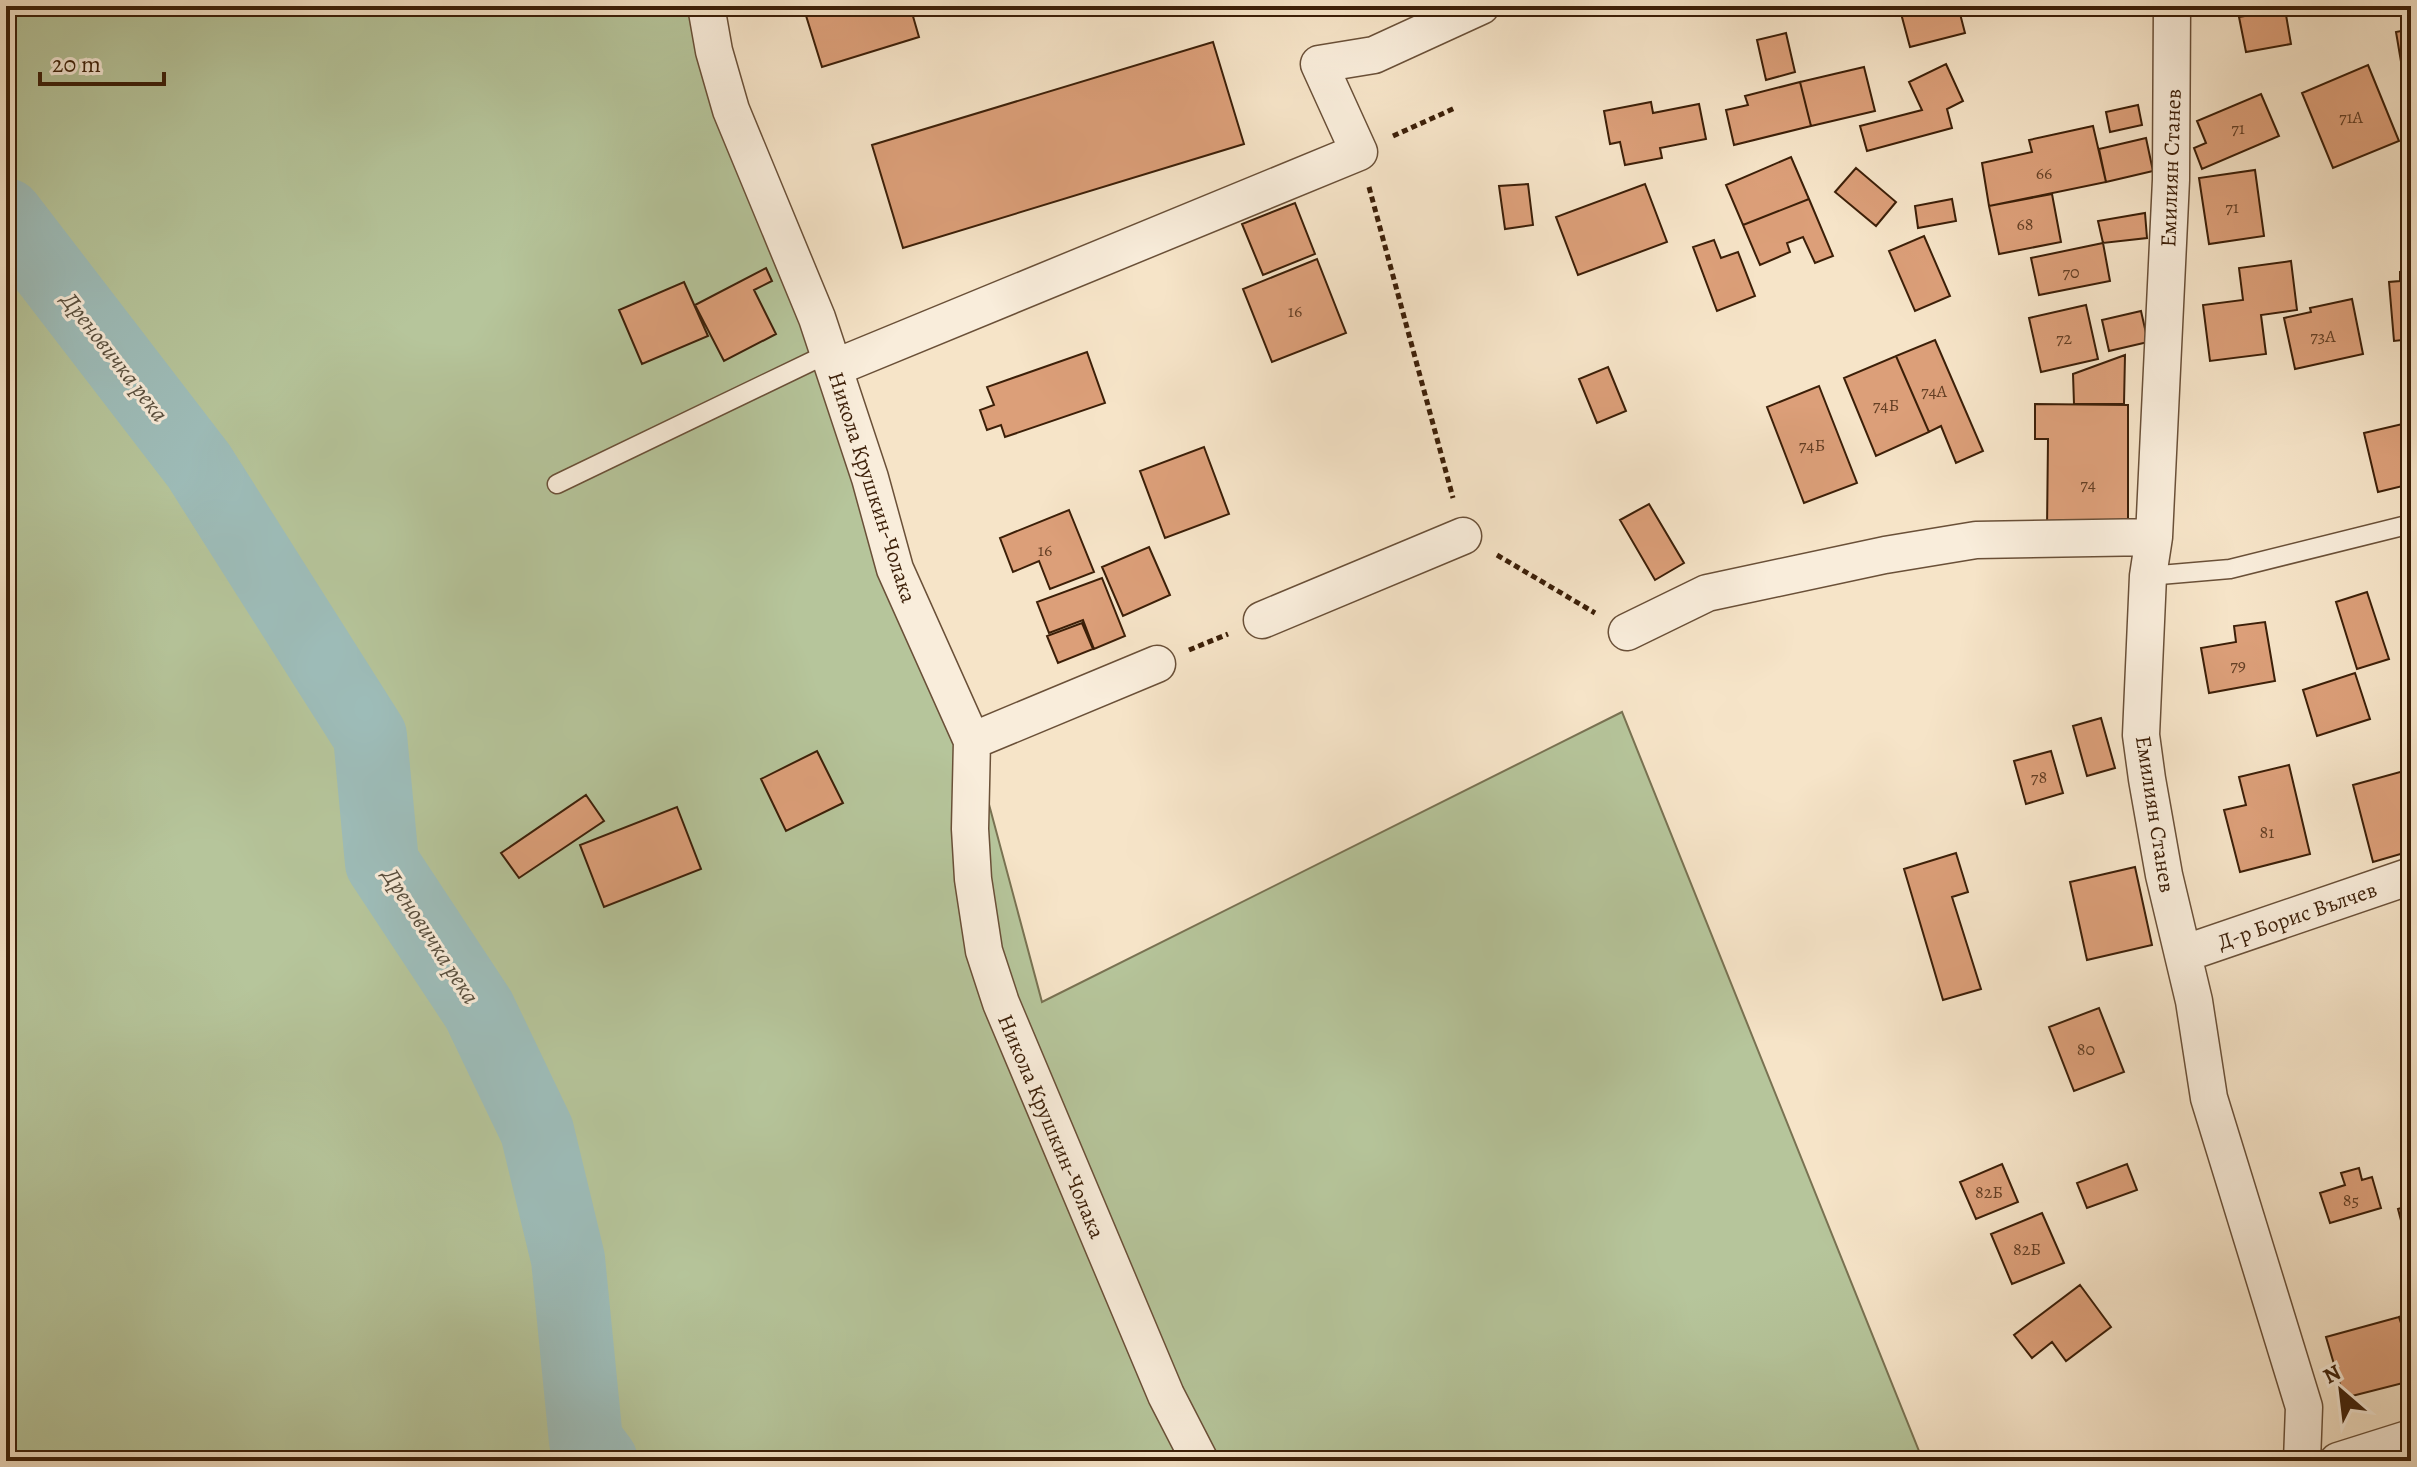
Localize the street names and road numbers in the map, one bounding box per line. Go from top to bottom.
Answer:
street label: Емилиян Станев [2153,88,2189,248]
street label: Никола Крушкин-Чолака [821,368,924,607]
street label: Емилиян Станев [2128,734,2182,895]
street label: Д-р Борис Вълчев [2214,875,2381,957]
street label: Никола Крушкин-Чолака [990,1010,1112,1244]

